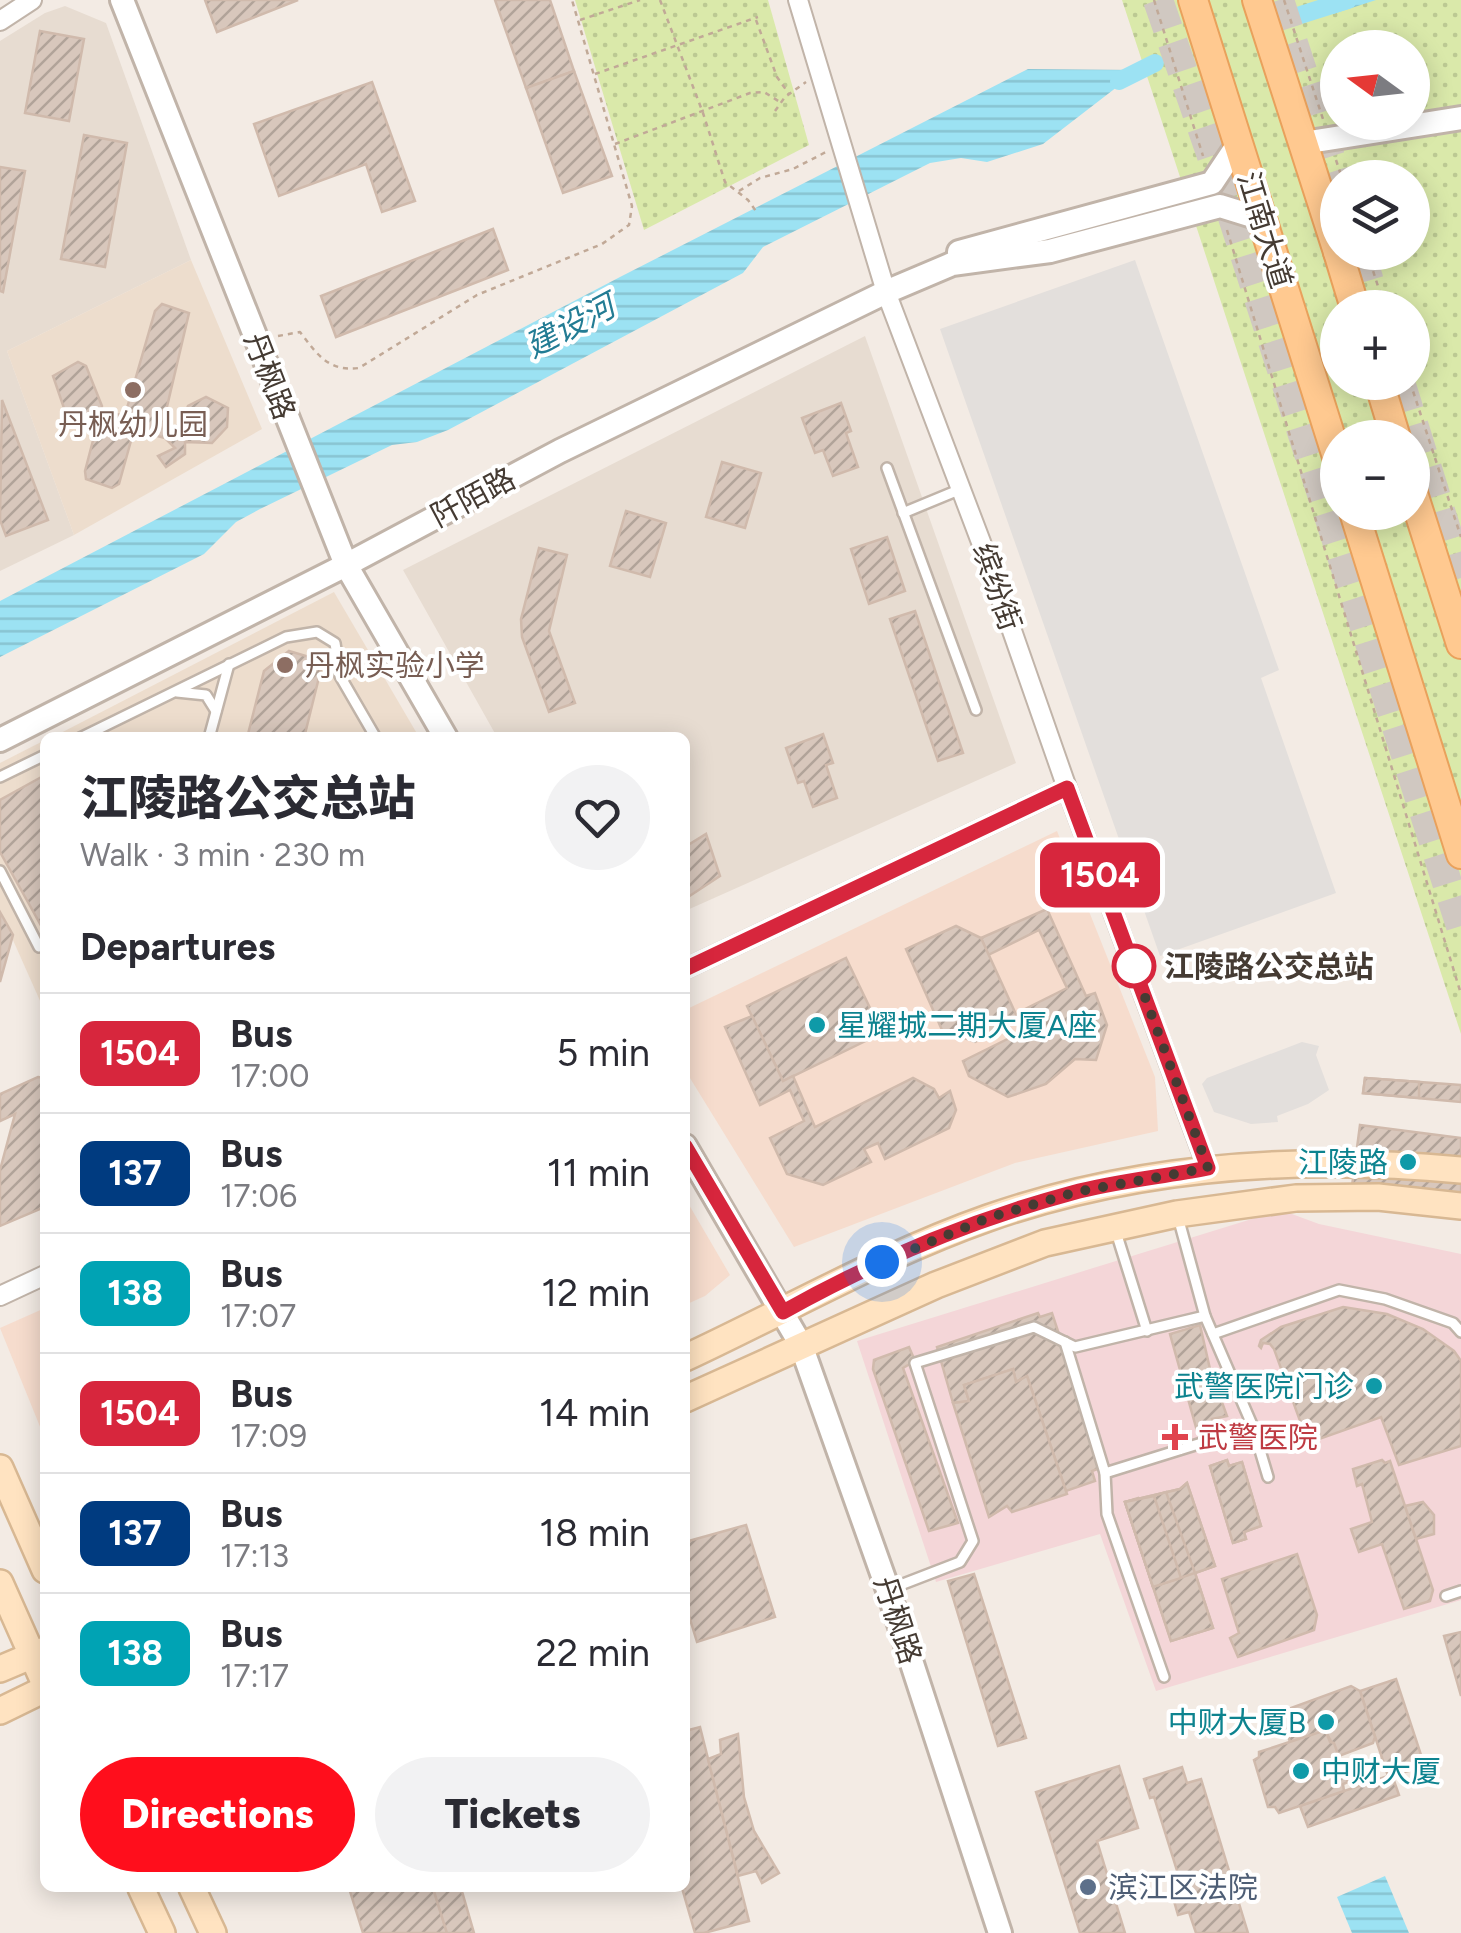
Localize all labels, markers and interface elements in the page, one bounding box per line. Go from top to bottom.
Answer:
north arrow [1320,30,1430,140]
map controls [1320,30,1430,530]
button: layers [1320,160,1430,270]
street label: 江南大道 [1230,167,1300,293]
water label: 建设河 [519,284,627,365]
button: + [1320,290,1430,400]
street label: 丹枫路 [237,327,303,425]
marker: 丹枫幼儿园 [122,379,144,401]
place label: 丹枫幼儿园 [58,406,208,443]
button: − [1320,420,1430,530]
street label: 阡陌路 [425,460,521,534]
street label: 缤纷街 [965,538,1029,636]
place label: 丹枫实验小学 [305,647,485,684]
marker: 丹枫实验小学 [274,654,296,676]
button: heart [545,765,650,870]
text: 江陵路公交总站 [80,769,416,827]
text: Walk · 3 min · 230 m [80,836,365,874]
line badge: 1504 [1030,842,1170,908]
text: 1504 [1060,854,1140,896]
text: Departures [80,924,275,970]
marker: 江陵路公交总站 [1113,945,1155,987]
place label: 江陵路公交总站 [1164,948,1374,985]
place label: 星耀城二期大厦A座 [837,1007,1097,1044]
text: Bus [230,1011,293,1057]
marker: 星耀城二期大厦A座 [806,1014,828,1036]
text: 5 min [556,1030,650,1076]
text: 1504 [100,1032,180,1074]
text: 17:00 [230,1057,309,1095]
text: Bus [220,1131,283,1177]
place label: 江陵路 [1298,1144,1388,1181]
text: 11 min [547,1150,650,1196]
marker: 江陵路 [1397,1151,1419,1173]
text: 137 [108,1152,162,1194]
text: 17:06 [220,1177,297,1215]
your location [857,1237,907,1287]
text: Bus [220,1251,283,1297]
text: 12 min [541,1270,650,1316]
text: 138 [107,1272,163,1314]
text: 17:07 [220,1297,296,1335]
place label: 武警医院门诊 [1174,1368,1354,1405]
text: Bus [230,1371,293,1417]
marker: 武警医院门诊 [1363,1375,1385,1397]
text: 14 min [539,1390,650,1436]
text: 1504 [100,1392,180,1434]
text: 17:09 [230,1417,307,1455]
place label: 武警医院 [1198,1419,1318,1456]
marker: 武警医院 [1162,1424,1188,1450]
text: Bus [220,1491,283,1537]
text: 18 min [539,1510,650,1556]
text: 137 [108,1512,162,1554]
text: 17:13 [220,1537,289,1575]
street label: 丹枫路 [866,1571,930,1669]
text: Bus [220,1611,283,1657]
text: 22 min [536,1630,650,1676]
text: 138 [107,1632,163,1674]
text: 17:17 [220,1657,289,1695]
place label: 中财大厦B [1168,1704,1306,1741]
marker: 中财大厦B [1315,1711,1337,1733]
place label: 中财大厦 [1321,1753,1441,1790]
button: Directions [80,1757,355,1872]
button: Tickets [375,1757,650,1872]
marker: 中财大厦 [1290,1760,1312,1782]
place label: 滨江区法院 [1108,1869,1258,1906]
marker: 滨江区法院 [1077,1876,1099,1898]

